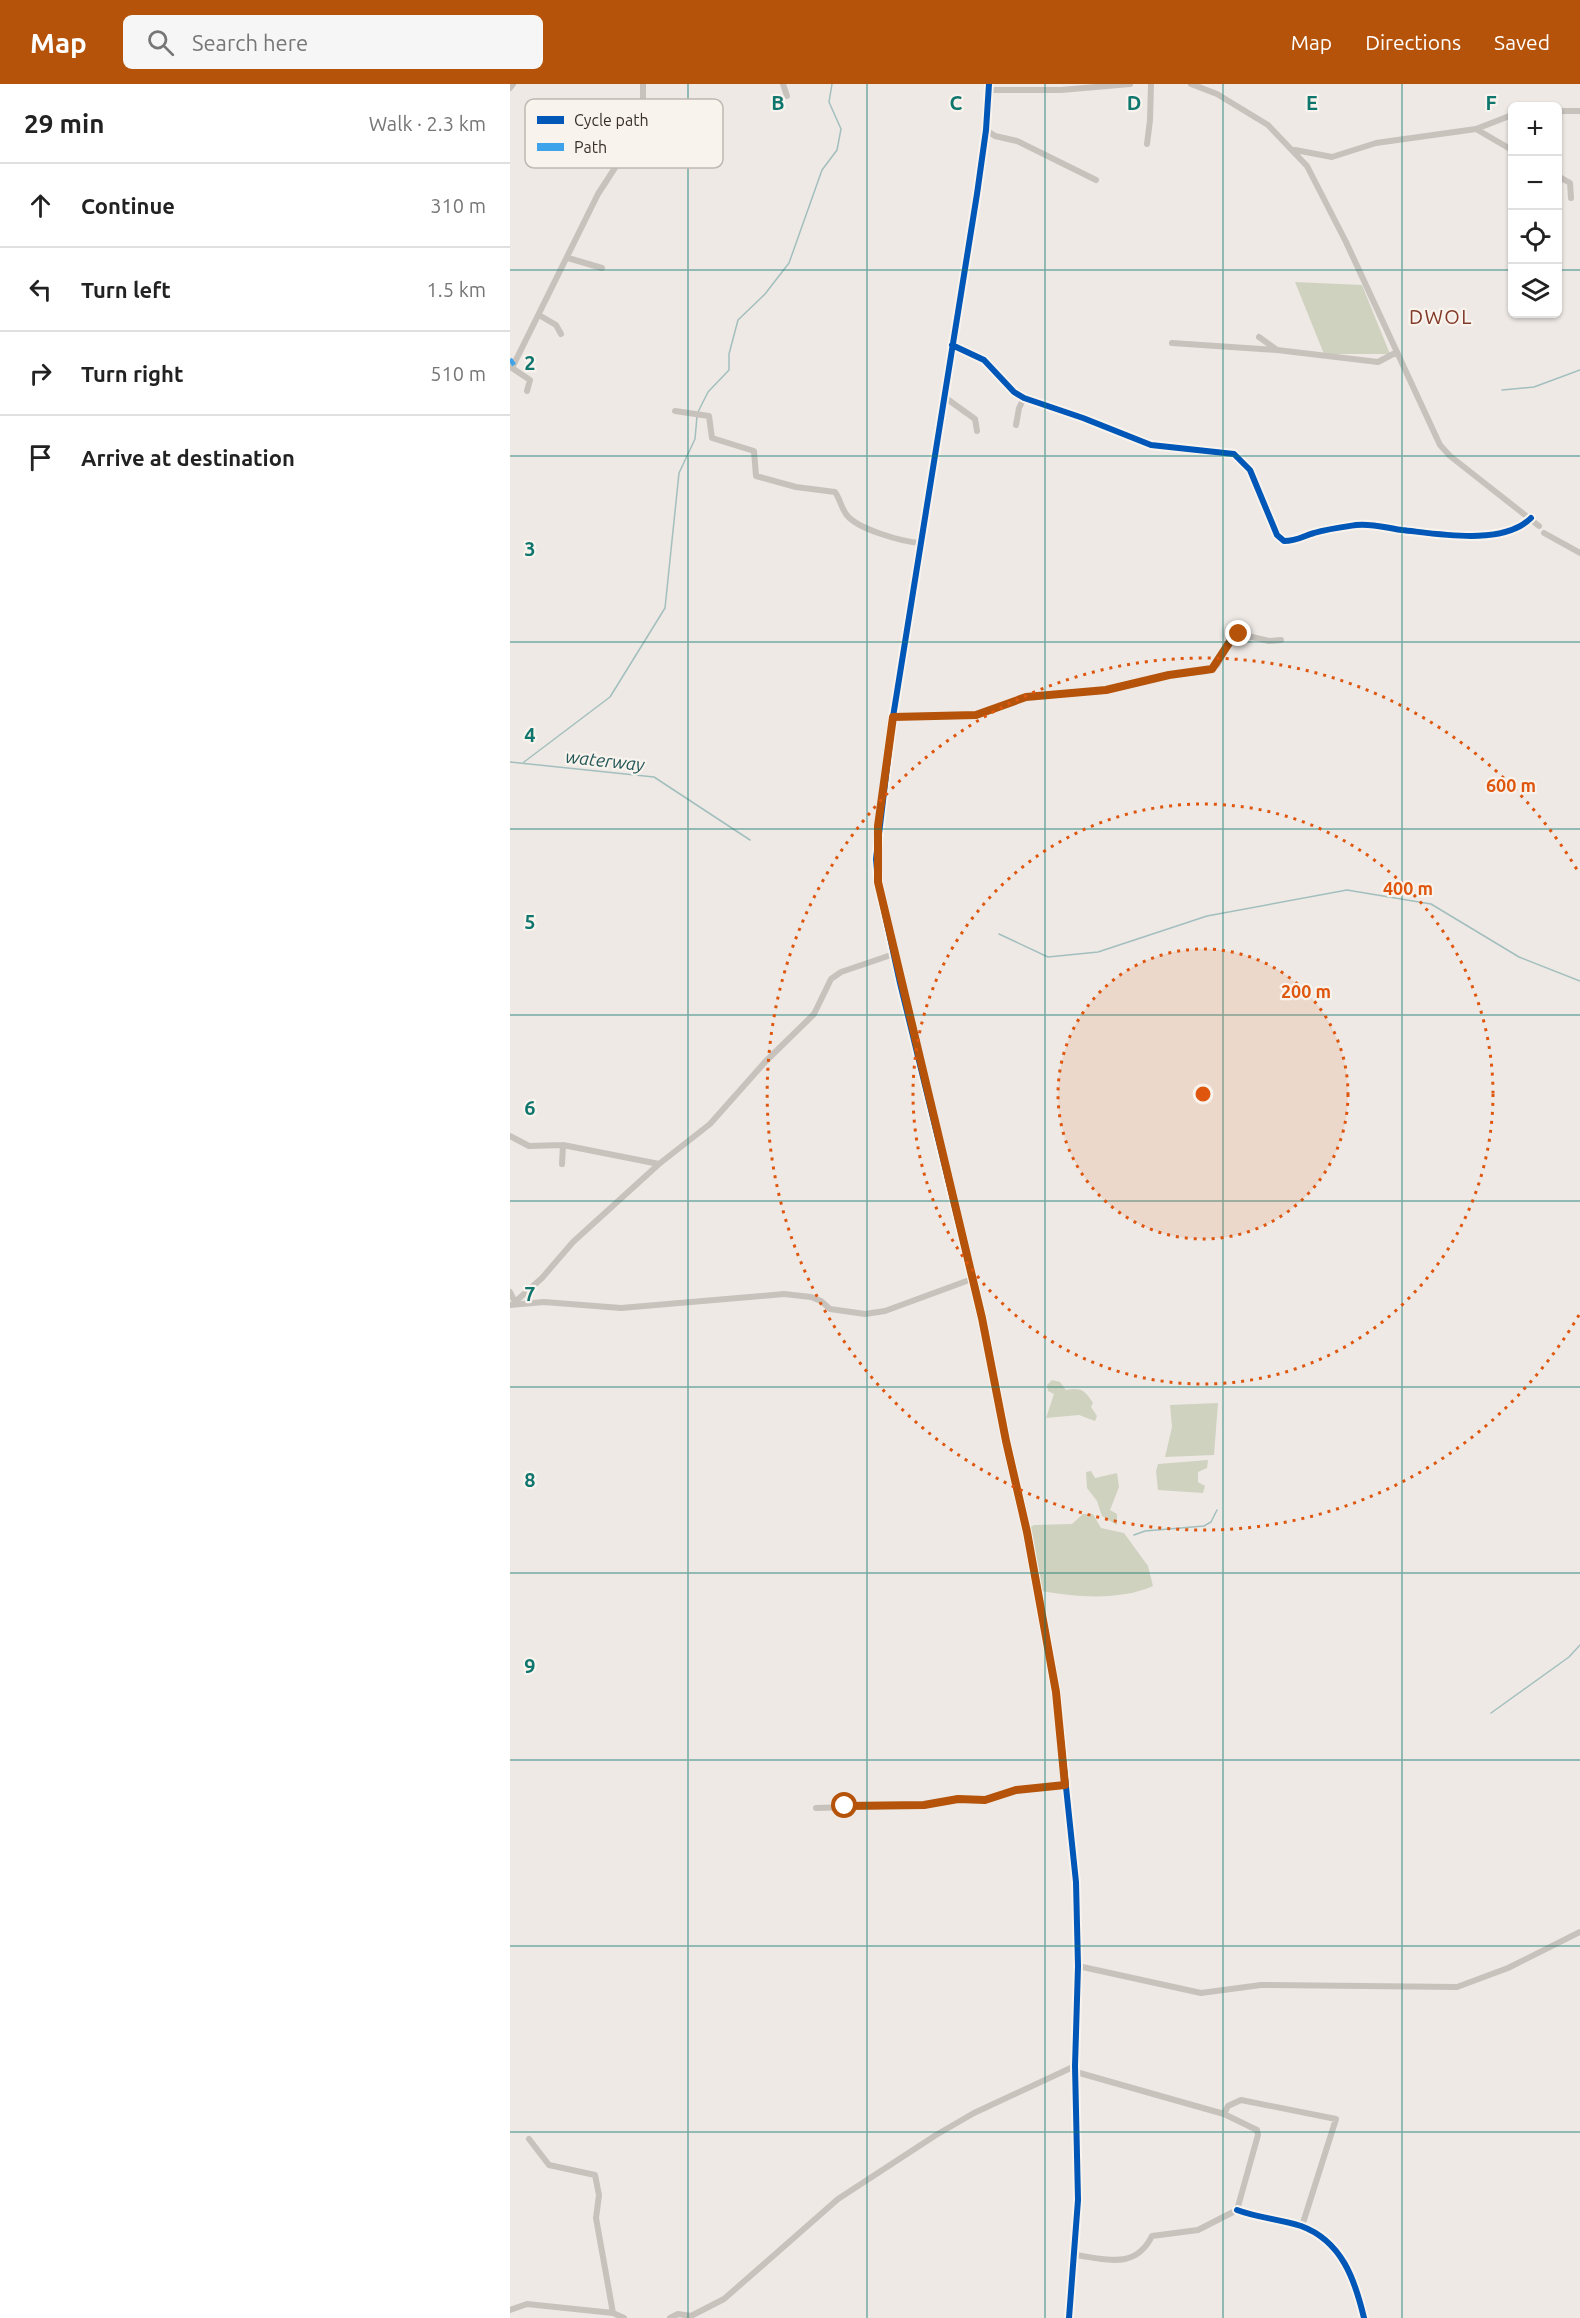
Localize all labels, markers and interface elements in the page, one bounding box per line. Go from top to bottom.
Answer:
search box [123,15,543,69]
icon: search [144,26,177,59]
text: Map [30,27,87,58]
text: Search here [192,30,308,55]
text: Map [1291,30,1332,54]
text: Directions [1365,30,1461,54]
text: Saved [1494,30,1550,54]
text: B [771,91,785,114]
text: C [950,91,963,114]
text: D [1127,91,1141,114]
text: E [1306,91,1318,114]
text: F [1485,91,1497,114]
legend [525,99,723,168]
map controls [1508,102,1562,318]
button: + [1508,102,1562,156]
text: 29 min [24,109,104,138]
text: Cycle path [574,111,649,129]
text: Walk · 2.3 km [369,112,486,135]
text: Path [574,138,607,156]
button: − [1508,156,1562,210]
icon: ahead [24,189,57,222]
text: Continue [81,193,175,218]
text: 310 m [430,194,486,217]
button: locate [1508,210,1562,264]
button: layers [1508,264,1562,318]
icon: left [24,273,57,306]
text: Turn left [81,277,171,302]
text: 1.5 km [427,278,486,301]
district label: DWOL [1409,305,1473,328]
text: 2 [524,351,536,374]
icon: right [24,357,57,390]
text: Turn right [81,361,183,386]
text: 510 m [430,362,486,385]
icon: arrive [24,441,57,474]
text: Arrive at destination [81,445,295,470]
text: 3 [524,537,536,560]
route end [1225,620,1251,646]
text: 4 [524,723,536,746]
water label: waterway [565,746,646,774]
text: 600 m [1486,775,1536,795]
text: 400 m [1383,878,1433,898]
text: 5 [524,910,536,933]
text: 200 m [1281,981,1331,1001]
centre of rings [1193,1084,1213,1104]
text: 6 [524,1096,536,1119]
text: 7 [524,1282,536,1305]
text: 8 [524,1468,536,1491]
text: 9 [524,1654,536,1677]
route start [831,1792,857,1818]

